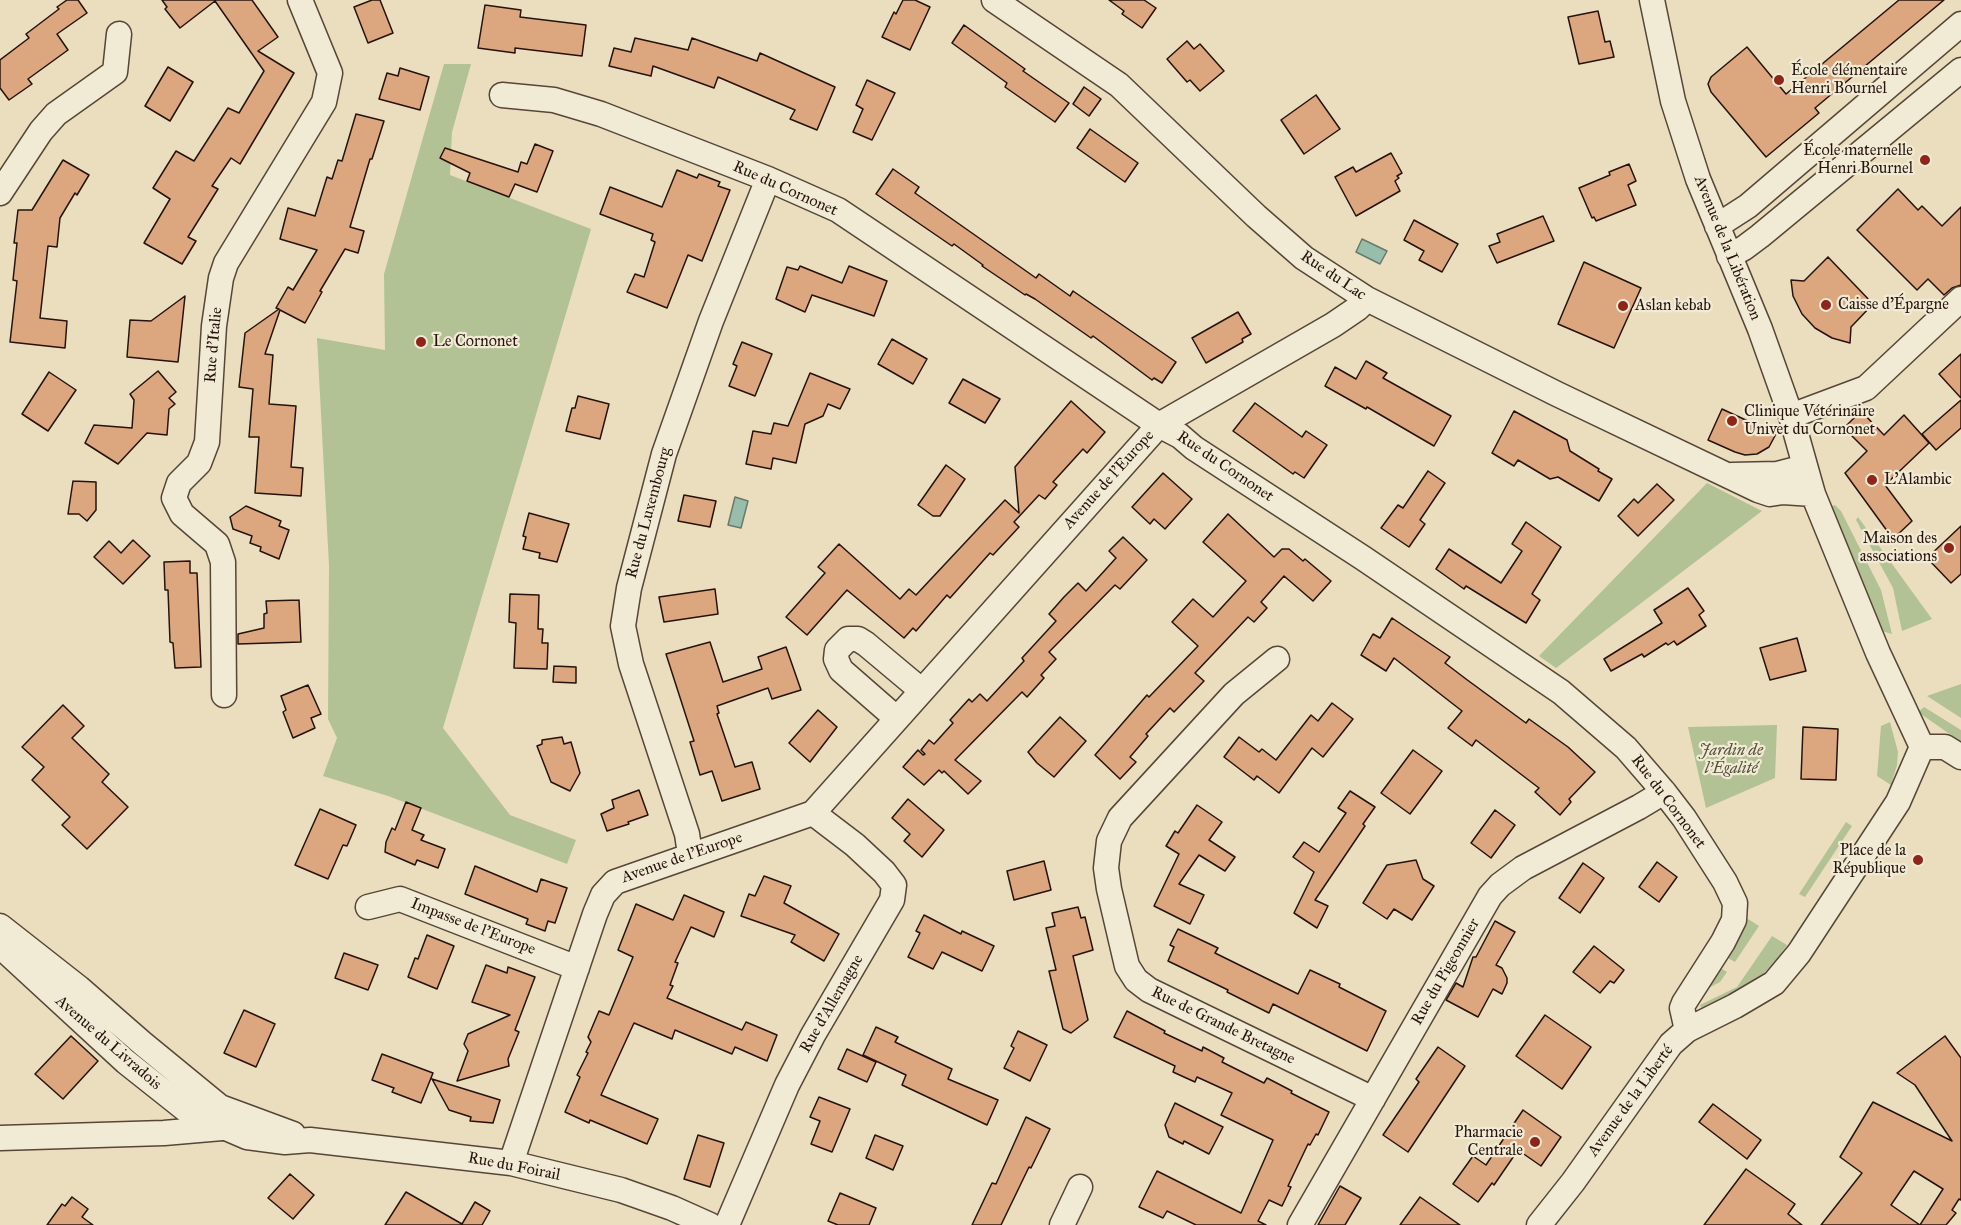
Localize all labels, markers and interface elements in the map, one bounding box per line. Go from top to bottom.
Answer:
place label: École élémentaire Henri Bournel [1791,61,1907,99]
marker: École élémentaire Henri Bournel [1772,73,1786,87]
place label: École maternelle Henri Bournel [1803,141,1913,179]
marker: École maternelle Henri Bournel [1918,153,1932,167]
street label: Rue du Cornonet [730,157,840,221]
street label: Avenue de la Libération [1689,173,1765,323]
street label: Rue du Lac [1297,247,1369,305]
place label: Caisse d'Épargne [1838,295,1949,315]
place label: Aslan kebab [1635,296,1711,316]
marker: Caisse d'Épargne [1819,298,1833,312]
marker: Aslan kebab [1616,299,1630,313]
street label: Rue d'Italie [201,306,227,384]
place label: Le Cornonet [433,332,518,352]
marker: Le Cornonet [414,335,428,349]
place label: Clinique Vétérinaire Univet du Cornonet [1744,402,1875,440]
marker: Clinique Vétérinaire Univet du Cornonet [1725,414,1739,428]
street label: Avenue de l'Europe [1059,426,1159,534]
street label: Rue du Cornonet [1173,428,1277,506]
street label: Rue du Luxembourg [622,445,676,581]
place label: L'Alambic [1884,470,1952,490]
marker: L'Alambic [1865,473,1879,487]
place label: Maison des associations [1860,529,1937,567]
marker: Maison des associations [1942,541,1956,555]
park label: Jardin de l'Égalité [1699,741,1763,779]
street label: Rue du Cornonet [1626,751,1710,853]
street label: Avenue de l'Europe [619,828,745,888]
place label: Place de la République [1832,841,1906,879]
marker: Place de la République [1911,853,1925,867]
street label: Impasse de l'Europe [408,894,538,960]
street label: Rue du Pigeonnier [1408,915,1484,1029]
street label: Rue d'Allemagne [796,952,868,1056]
street label: Rue de Grande Bretagne [1148,983,1298,1069]
street label: Avenue du Livradois [51,992,165,1094]
street label: Avenue de la Liberté [1584,1042,1678,1160]
place label: Pharmacie Centrale [1454,1123,1523,1161]
marker: Pharmacie Centrale [1528,1135,1542,1149]
street label: Rue du Foirail [466,1149,562,1185]

